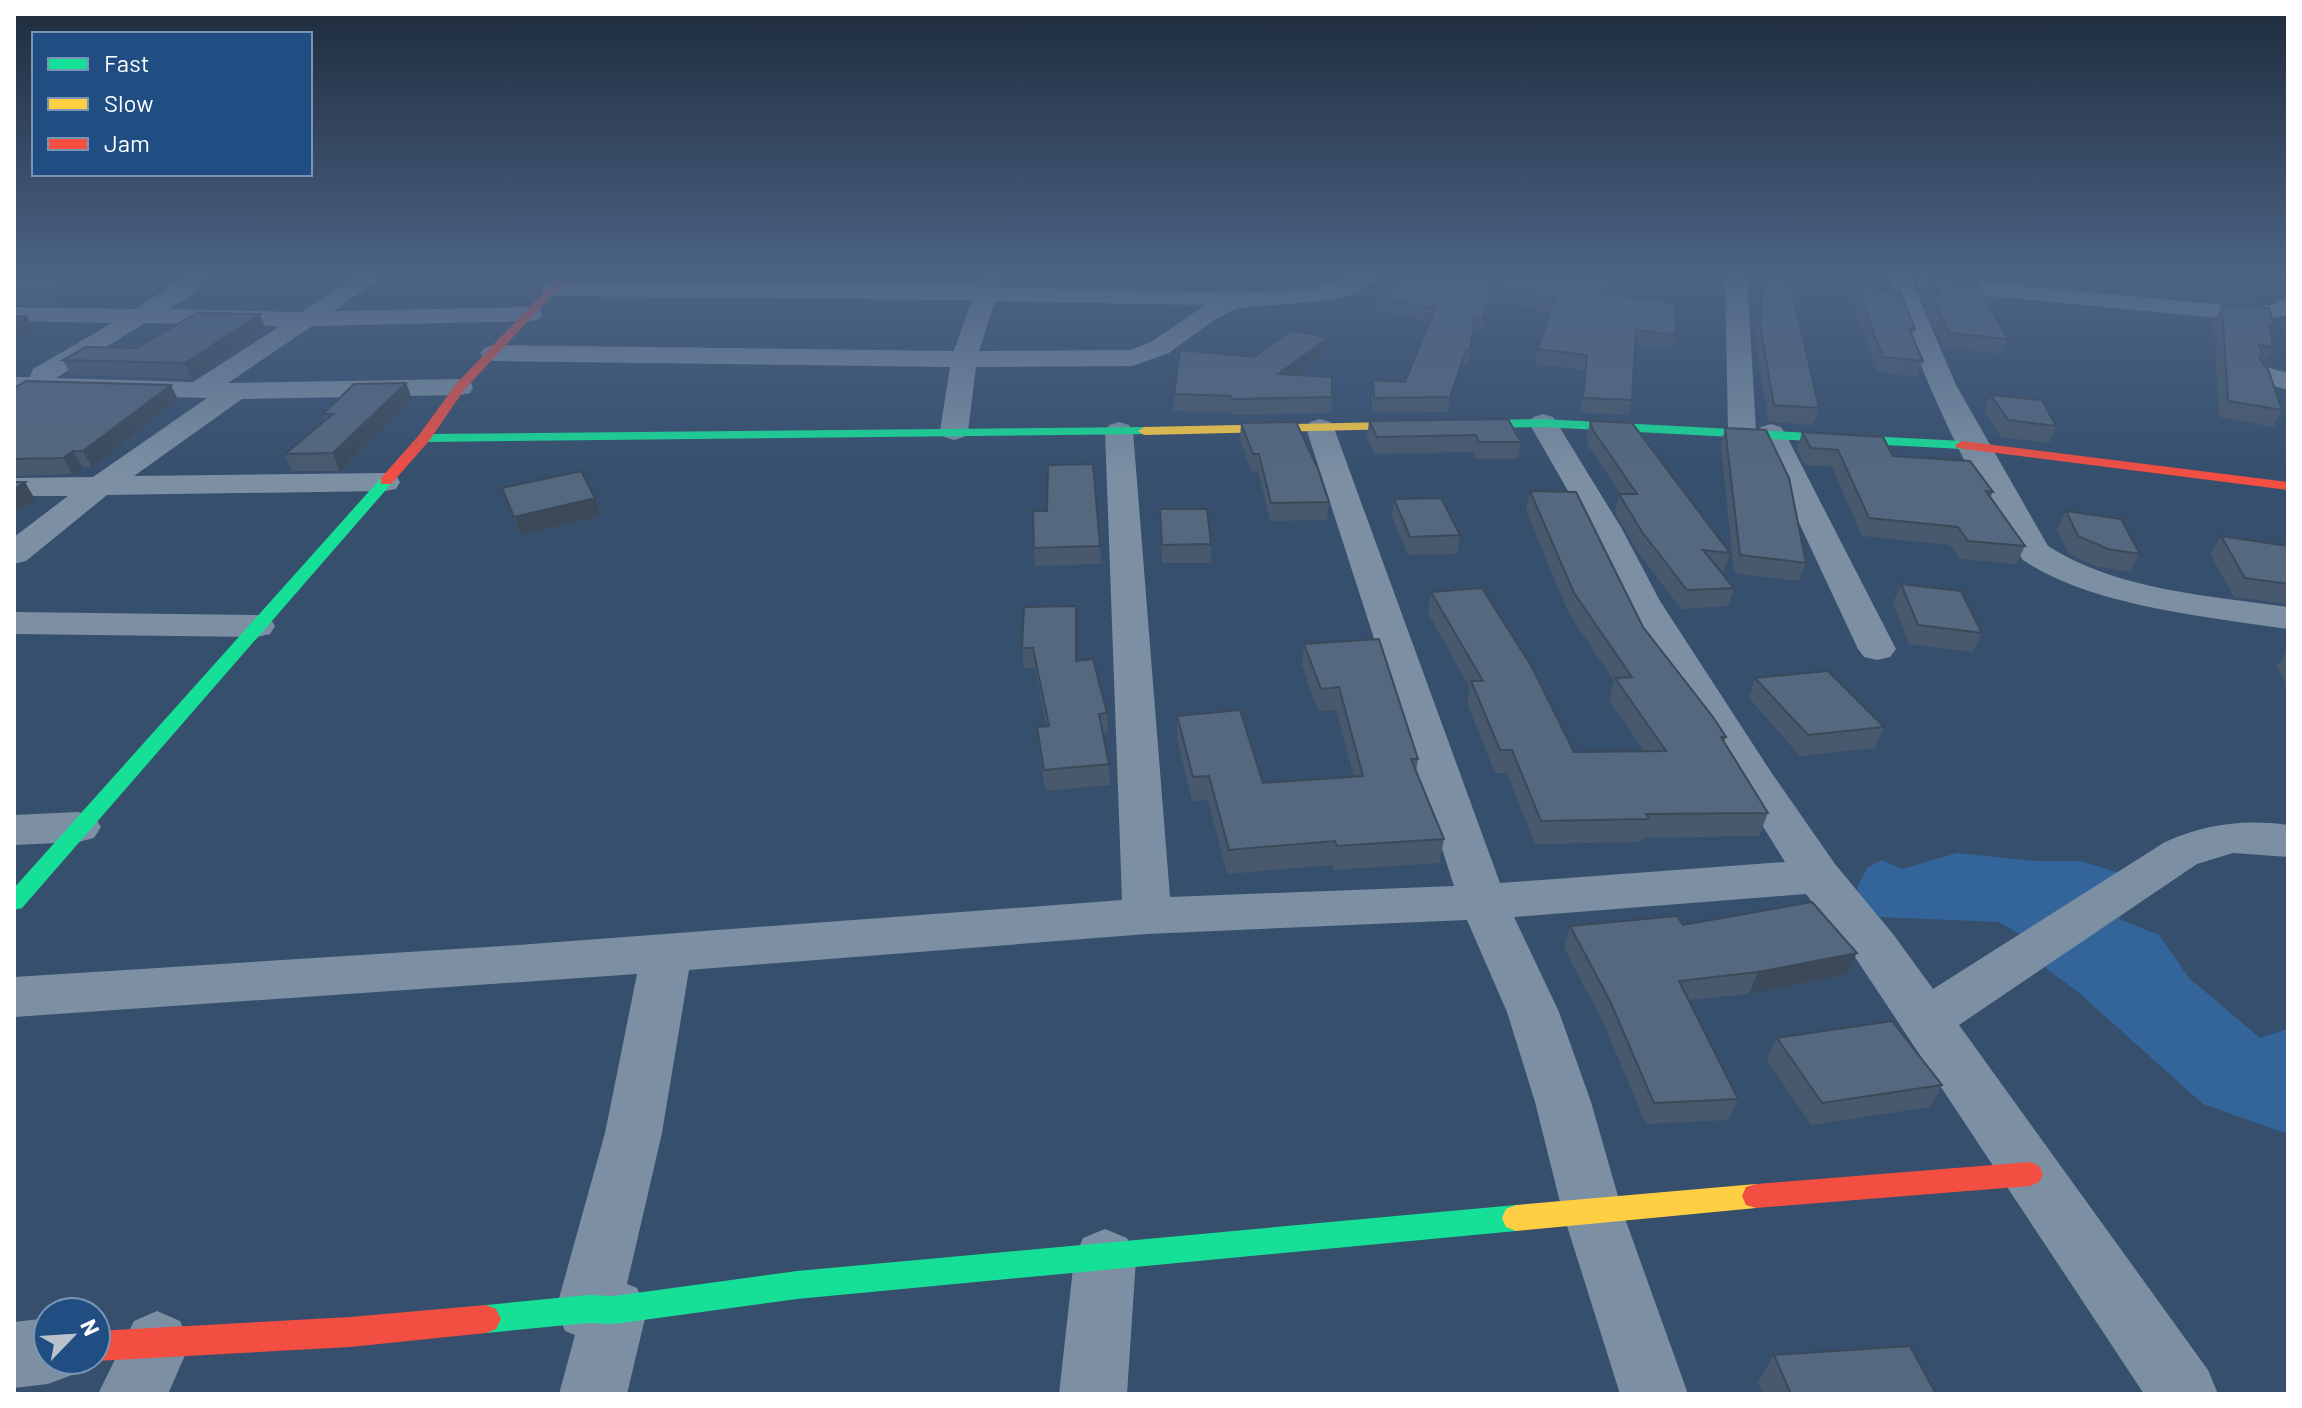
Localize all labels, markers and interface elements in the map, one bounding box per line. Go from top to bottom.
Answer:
legend [32,32,312,176]
text: Fast [104,48,149,77]
text: Slow [104,88,153,117]
text: Jam [104,128,150,157]
north arrow [32,1296,112,1376]
text: N [76,1315,106,1339]

